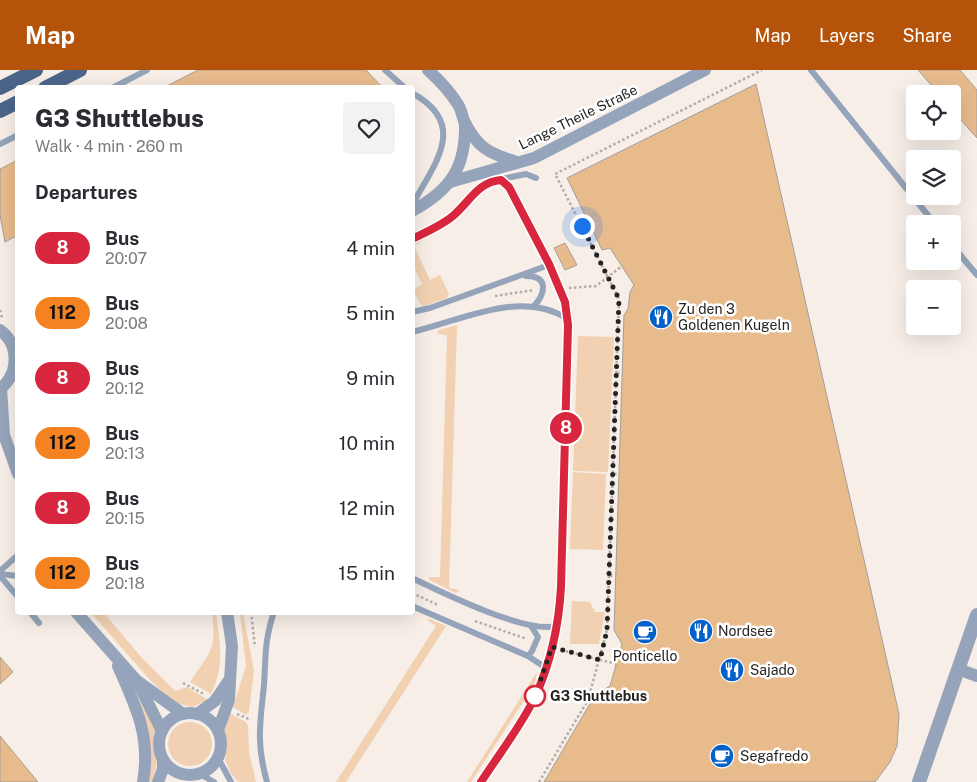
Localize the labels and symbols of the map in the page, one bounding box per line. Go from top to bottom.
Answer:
street label: Lange Theile Straße [516,81,640,153]
your location [570,214,595,239]
place label: Zu den 3 Goldenen Kugeln [678,301,790,333]
restaurant icon: Zu den 3 Goldenen Kugeln [648,304,674,330]
line badge: 8 [550,412,582,444]
restaurant icon: Nordsee [688,618,714,644]
cafe icon: Ponticello [632,619,658,645]
place label: Nordsee [718,623,773,639]
place label: Ponticello [613,648,677,664]
restaurant icon: Sajado [719,657,745,683]
place label: Sajado [750,662,795,678]
marker: G3 Shuttlebus [524,685,546,707]
place label: G3 Shuttlebus [550,688,647,704]
cafe icon: Segafredo [709,743,735,769]
place label: Segafredo [740,748,808,764]

